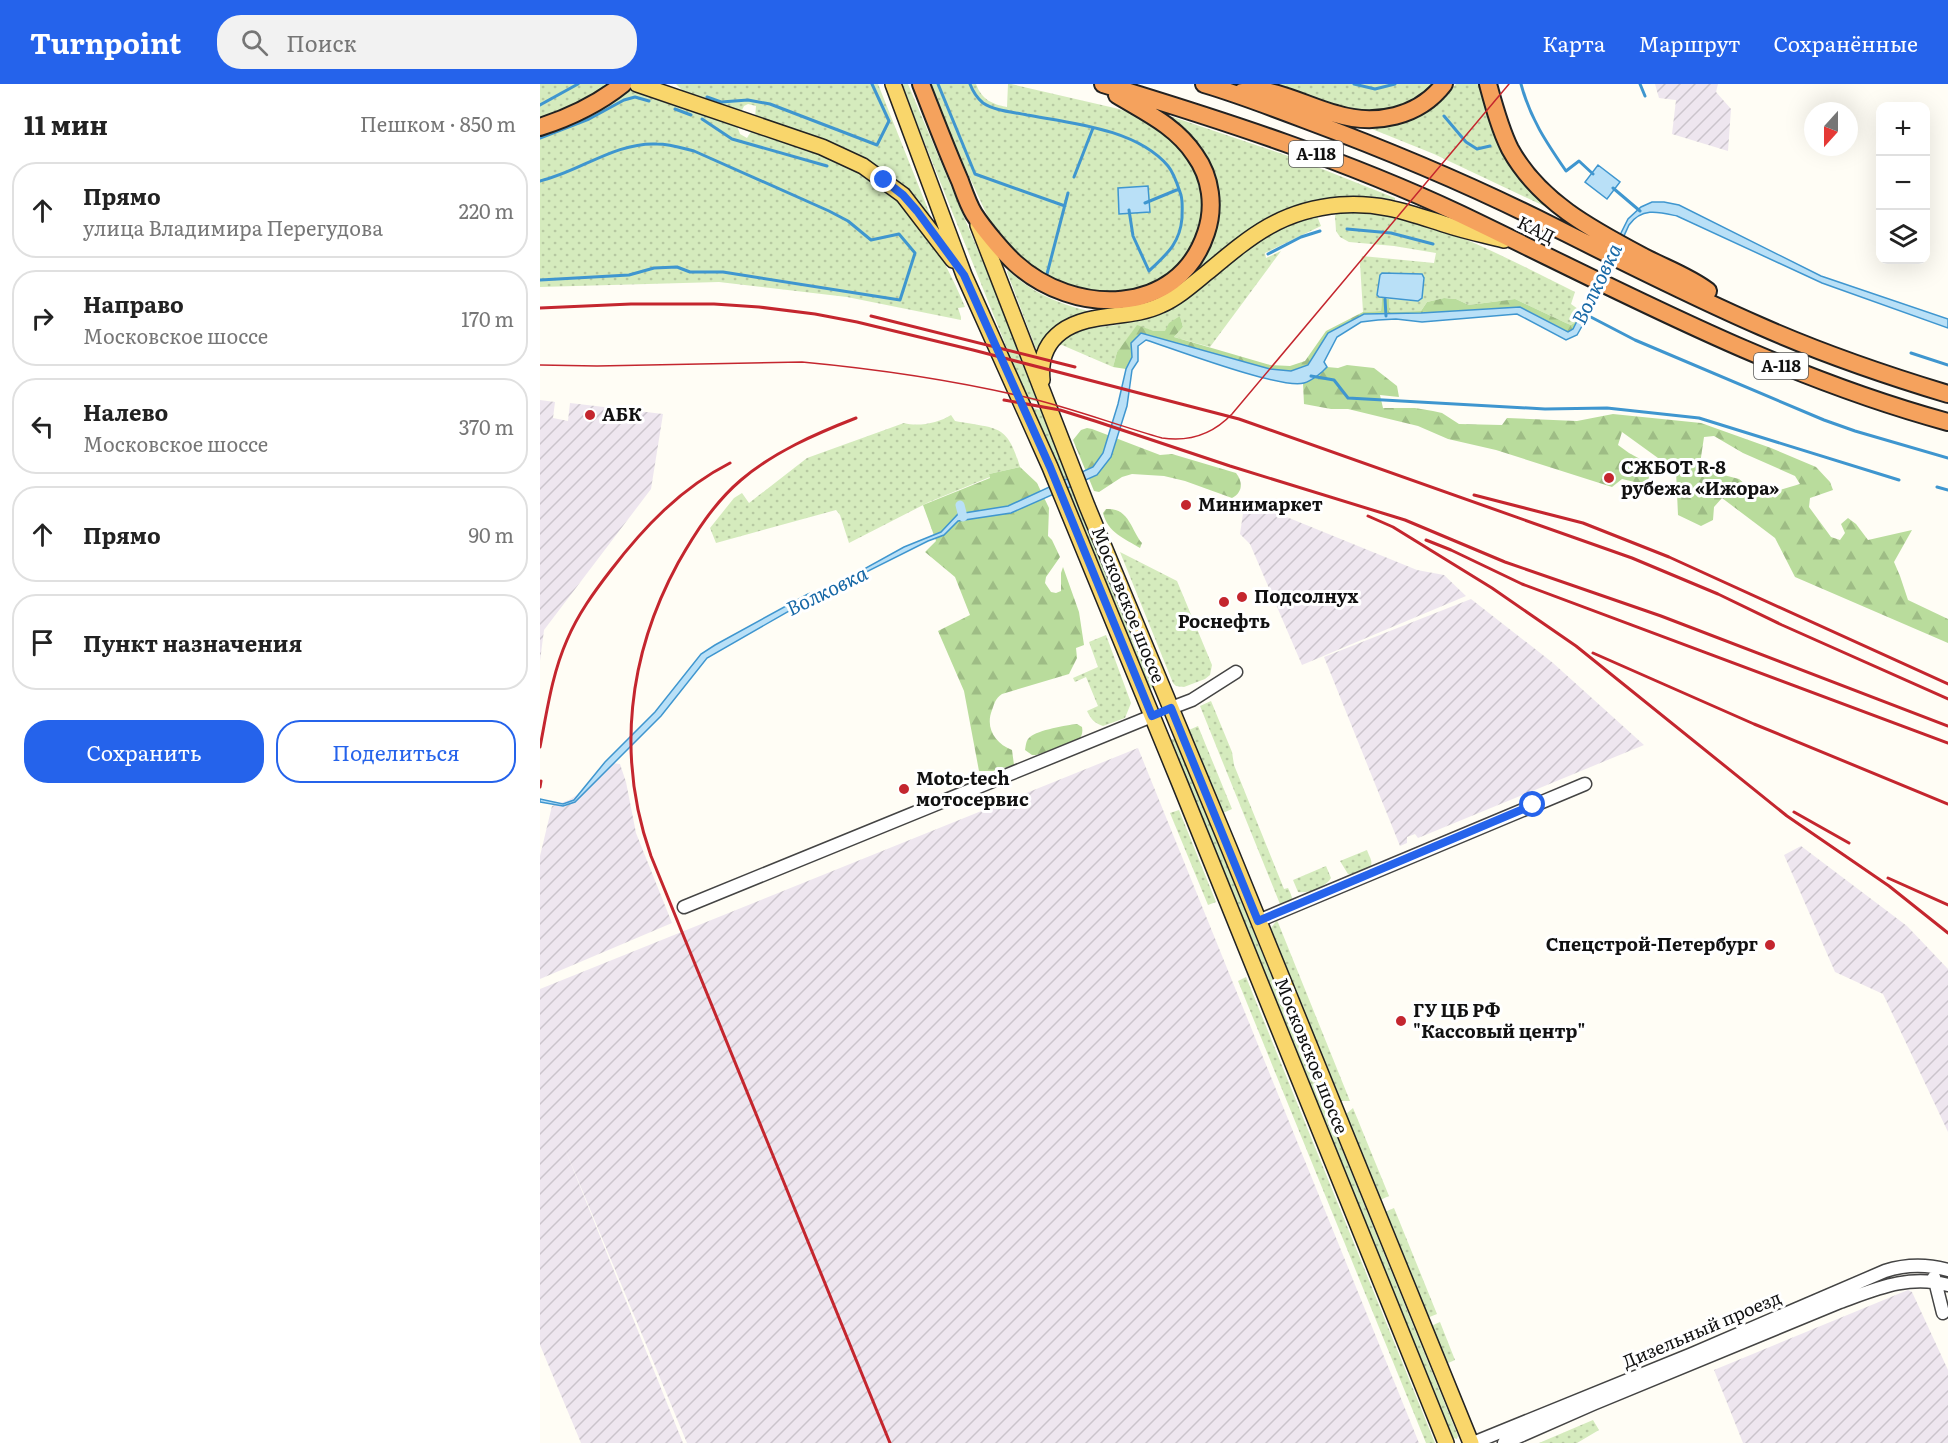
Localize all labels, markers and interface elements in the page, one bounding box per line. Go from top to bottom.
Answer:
search box [217,15,637,69]
text: Turnpoint [30,21,181,63]
icon: search [238,26,271,59]
text: Поиск [286,26,357,59]
text: Карта [1542,27,1605,58]
text: Маршрут [1638,27,1740,58]
text: Сохранённые [1773,27,1918,58]
north arrow [1804,102,1858,156]
map controls [1876,102,1930,264]
button: + [1876,102,1930,156]
text: 11 мин [24,104,108,143]
text: Пешком · 850 m [360,108,516,138]
road number: А-118 [1289,141,1343,167]
button: − [1876,156,1930,210]
route end [870,166,896,192]
text: Прямо [83,179,161,212]
icon: ahead [26,194,59,227]
text: 220 m [459,195,514,225]
street label: КАД [1513,208,1560,249]
button: layers [1876,210,1930,264]
text: улица Владимира Перегудова [83,212,383,242]
water label: Волковка [1563,237,1628,329]
text: Направо [83,287,184,320]
icon: right [26,302,59,335]
text: 170 m [461,303,514,333]
text: Московское шоссе [83,320,268,350]
road number: А-118 [1754,353,1808,379]
text: Налево [83,395,168,428]
place label: АБК [602,400,642,427]
marker: АБК [583,408,597,422]
icon: left [26,410,59,443]
text: 370 m [459,411,514,441]
text: Московское шоссе [83,428,268,458]
place label: СЖБОТ R-8 рубежа «Ижора» [1621,453,1780,501]
marker: СЖБОТ R-8 рубежа «Ижора» [1602,471,1616,485]
place label: Минимаркет [1198,490,1323,517]
marker: Минимаркет [1179,498,1193,512]
icon: ahead [26,518,59,551]
text: Прямо [83,518,161,551]
text: 90 m [469,519,514,549]
street label: Московское шоссе [1086,522,1173,687]
water label: Волковка [780,556,872,622]
place label: Подсолнух [1254,582,1358,609]
marker: Подсолнух [1235,590,1249,604]
marker: Роснефть [1217,595,1231,609]
place label: Роснефть [1178,607,1271,634]
icon: arrive [26,626,59,659]
text: Пункт назначения [83,626,302,659]
button: Сохранить [24,720,264,783]
button: Поделиться [276,720,516,783]
place label: Moto-tech мотосервис [916,764,1029,812]
marker: Moto-tech мотосервис [897,782,911,796]
route start [1519,791,1545,817]
place label: Спецстрой-Петербург [1546,930,1759,957]
marker: Спецстрой-Петербург [1763,938,1777,952]
street label: Московское шоссе [1269,973,1356,1138]
place label: ГУ ЦБ РФ "Кассовый центр" [1413,996,1585,1044]
marker: ГУ ЦБ РФ "Кассовый центр" [1394,1014,1408,1028]
street label: Дизельный проезд [1618,1283,1785,1374]

